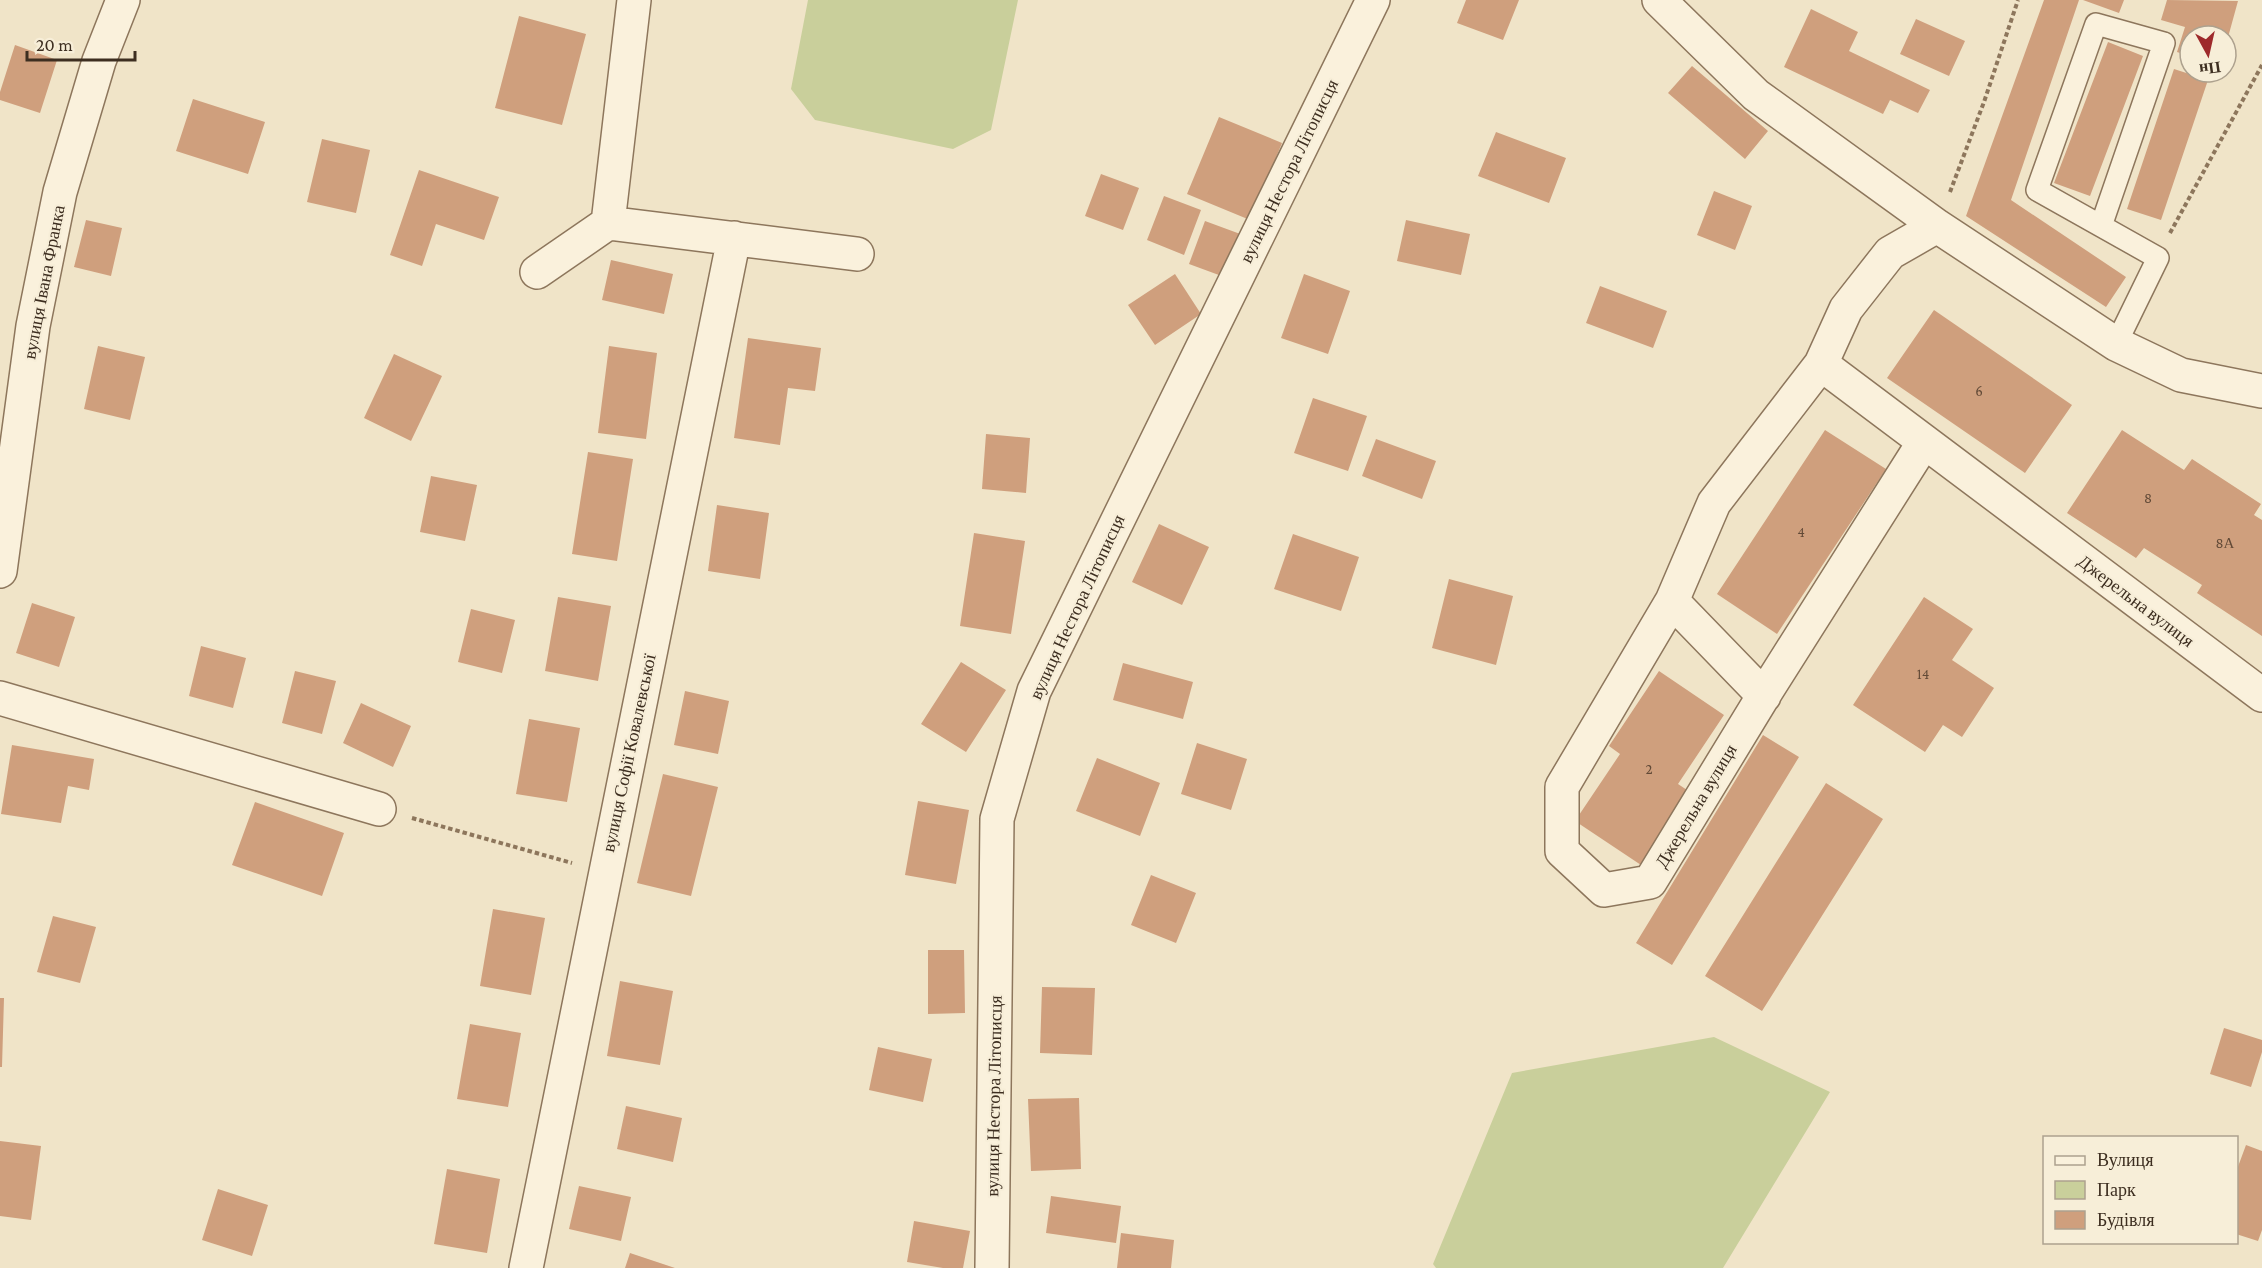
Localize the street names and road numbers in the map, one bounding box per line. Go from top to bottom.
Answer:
street label: вулиця Нестора Літописця [1236,76,1342,266]
street label: вулиця Івана Франка [19,203,69,361]
street label: вулиця Нестора Літописця [1025,511,1129,703]
street label: Джерельна вулиця [2074,551,2198,651]
street label: вулиця Софії Ковалевської [598,652,660,854]
street label: Джерельна вулиця [1651,741,1741,871]
street label: вулиця Нестора Літописця [982,995,1006,1197]

